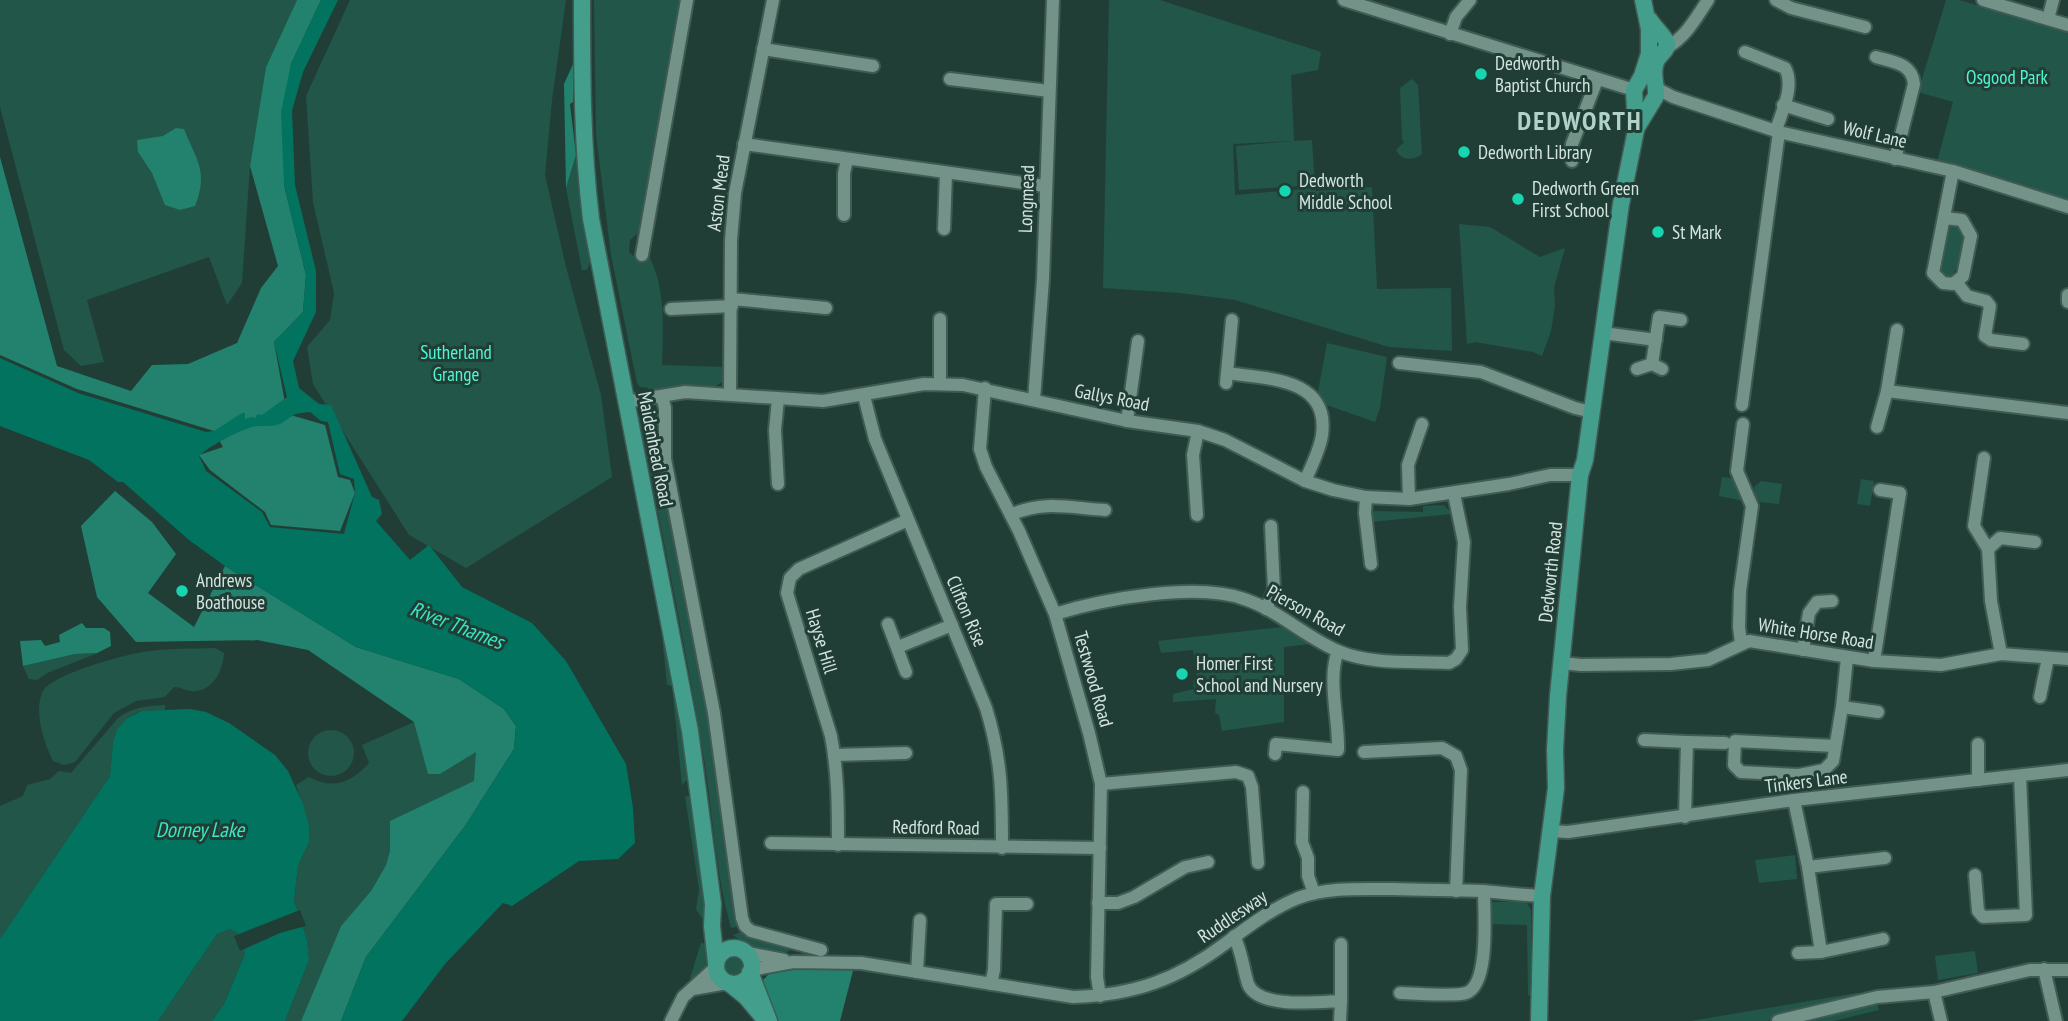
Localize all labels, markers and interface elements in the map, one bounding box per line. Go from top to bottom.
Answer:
place label: Dedworth Baptist Church [1495,51,1590,97]
park label: Osgood Park [1966,65,2049,89]
marker: Dedworth Baptist Church [1473,66,1489,82]
district label: DEDWORTH [1517,104,1643,137]
street label: Wolf Lane [1841,115,1910,153]
place label: Dedworth Library [1478,140,1593,164]
marker: Dedworth Library [1456,144,1472,160]
street label: Aston Mead [701,153,735,233]
street label: Longmead [1013,165,1039,233]
place label: Dedworth Middle School [1299,168,1393,214]
place label: Dedworth Green First School [1532,176,1639,222]
marker: Dedworth Middle School [1277,183,1293,199]
marker: Dedworth Green First School [1510,191,1526,207]
place label: St Mark [1672,220,1722,244]
marker: St Mark [1650,224,1666,240]
park label: Sutherland Grange [420,340,492,386]
street label: Gallys Road [1073,378,1151,416]
street label: Maidenhead Road [633,389,679,509]
street label: Dedworth Road [1533,521,1567,623]
place label: Andrews Boathouse [196,568,265,614]
street label: Clifton Rise [941,572,993,650]
street label: Pierson Road [1263,579,1349,641]
marker: Andrews Boathouse [174,583,190,599]
water label: River Thames [407,595,509,656]
street label: Hayse Hill [801,606,843,677]
street label: White Horse Road [1757,612,1875,654]
street label: Testwood Road [1069,629,1119,729]
place label: Homer First School and Nursery [1196,651,1323,697]
marker: Homer First School and Nursery [1174,666,1190,682]
street label: Tinkers Lane [1763,764,1849,798]
street label: Redford Road [892,814,980,840]
water label: Dorney Lake [156,816,246,843]
street label: Ruddlesway [1193,884,1272,948]

